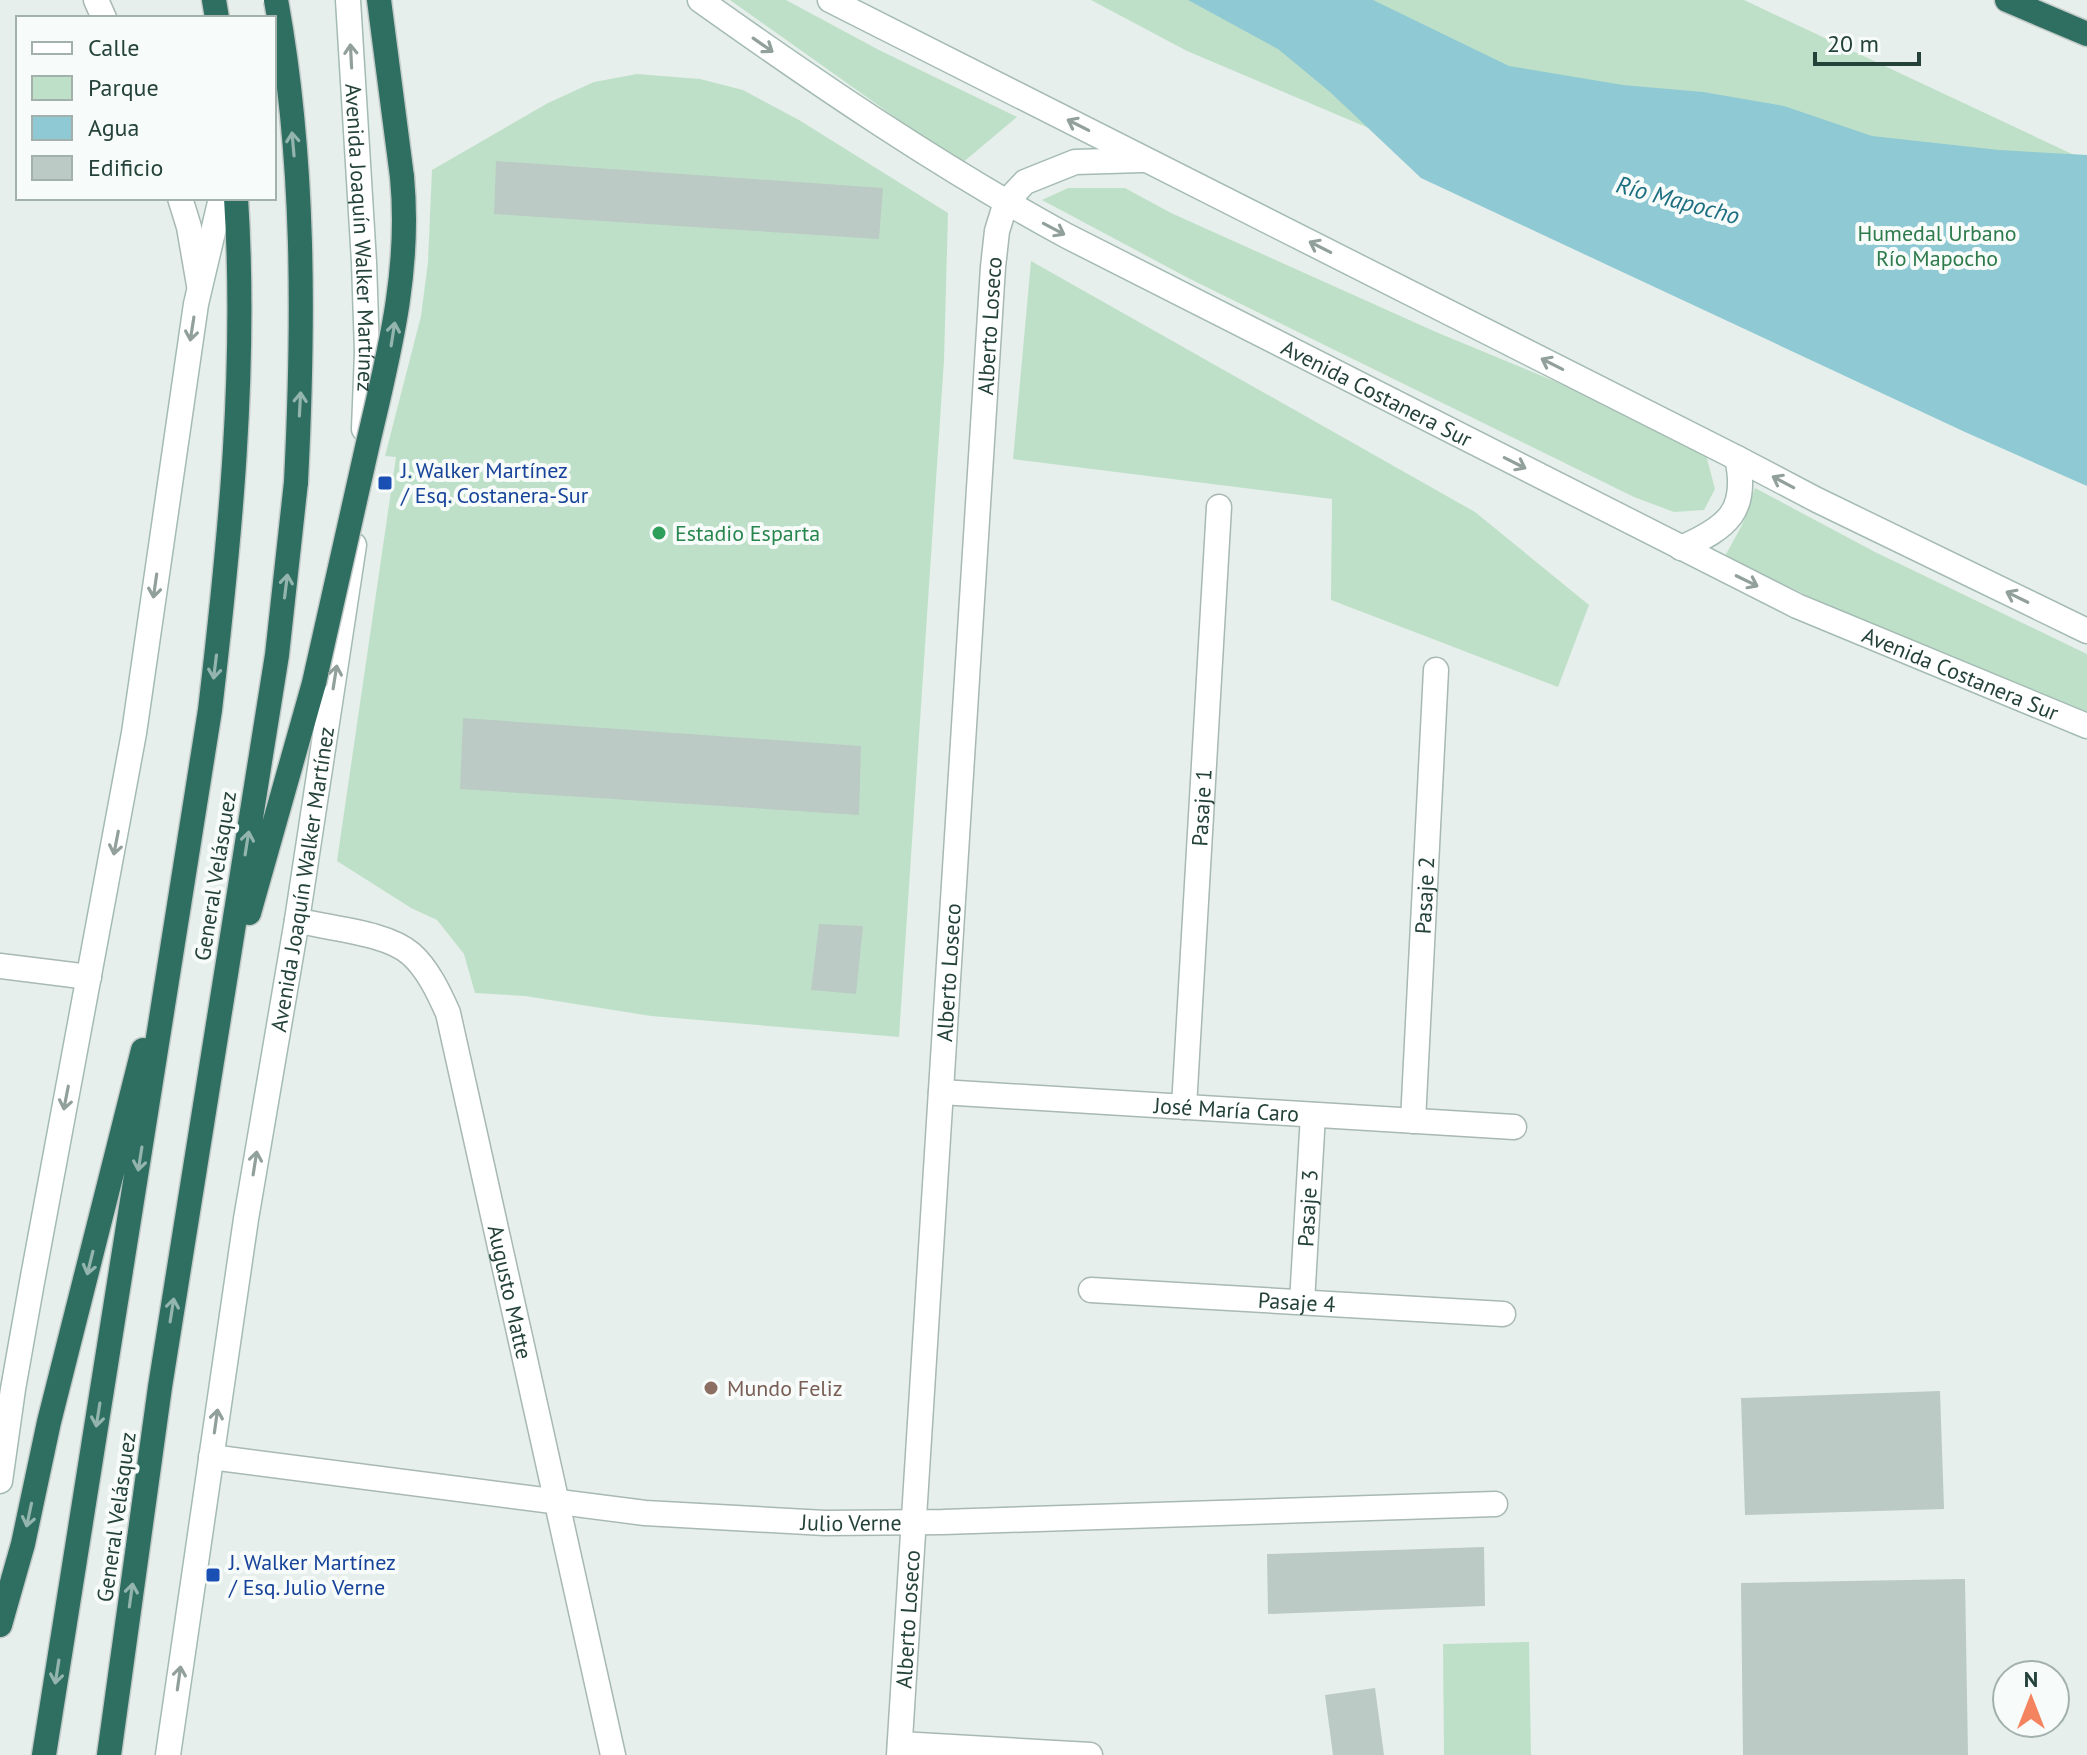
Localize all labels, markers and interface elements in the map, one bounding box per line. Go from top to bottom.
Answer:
legend [16,16,276,200]
scale bar [1815,16,1919,66]
text: 20 m [1827,28,1879,59]
text: Calle [88,32,139,63]
one-way arrow [752,37,774,53]
one-way arrow [343,43,358,69]
text: Parque [88,72,159,103]
street label: Avenida Joaquín Walker Martínez [339,83,381,392]
text: Agua [88,112,139,143]
one-way arrow [1067,117,1091,132]
one-way arrow [286,131,301,158]
text: Edificio [88,152,163,183]
water label: Río Mapocho [1613,169,1743,231]
park label: Humedal Urbano Río Mapocho [1857,219,2017,272]
one-way arrow [1042,221,1065,237]
one-way arrow [1308,239,1332,254]
street label: Alberto Loseco [971,255,1008,396]
one-way arrow [184,316,199,341]
one-way arrow [387,322,402,347]
street label: Avenida Costanera Sur [1277,333,1477,453]
one-way arrow [1540,356,1564,371]
one-way arrow [293,391,308,418]
place label: J. Walker Martínez / Esq. Costanera-Sur [400,456,589,509]
one-way arrow [1503,456,1527,472]
marker: J. Walker Martínez / Esq. Costanera-Sur [376,474,394,492]
one-way arrow [1772,474,1796,490]
place label: Estadio Esparta [675,519,820,547]
marker: Estadio Esparta [650,524,668,542]
one-way arrow [147,573,162,598]
one-way arrow [278,573,293,600]
one-way arrow [1734,574,1758,589]
one-way arrow [2005,589,2029,604]
street label: Avenida Costanera Sur [1858,621,2063,727]
one-way arrow [207,654,222,679]
one-way arrow [328,665,343,690]
street label: Avenida Joaquín Walker Martínez [264,725,340,1034]
street label: Pasaje 1 [1185,768,1218,847]
street label: General Velásquez [188,789,242,963]
one-way arrow [107,830,122,855]
one-way arrow [240,831,255,856]
street label: Pasaje 2 [1409,856,1440,935]
street label: Alberto Loseco [930,902,967,1043]
one-way arrow [58,1085,73,1111]
street label: José María Caro [1152,1091,1300,1128]
one-way arrow [132,1145,147,1171]
one-way arrow [248,1151,263,1177]
street label: Pasaje 3 [1291,1169,1324,1248]
street label: Augusto Matte [482,1222,539,1362]
one-way arrow [81,1249,96,1275]
street label: Pasaje 4 [1257,1286,1336,1318]
one-way arrow [165,1298,180,1323]
place label: Mundo Feliz [727,1374,843,1402]
marker: Mundo Feliz [702,1379,720,1397]
one-way arrow [90,1402,105,1428]
one-way arrow [209,1408,224,1434]
street label: General Velásquez [90,1430,142,1604]
one-way arrow [21,1502,36,1528]
street label: Julio Verne [799,1508,902,1537]
place label: J. Walker Martínez / Esq. Julio Verne [228,1548,396,1601]
street label: Alberto Loseco [889,1549,926,1689]
marker: J. Walker Martínez / Esq. Julio Verne [204,1566,222,1584]
one-way arrow [124,1582,139,1608]
one-way arrow [49,1659,64,1684]
north arrow [1991,1659,2071,1739]
text: N [2024,1665,2038,1693]
one-way arrow [172,1666,187,1691]

